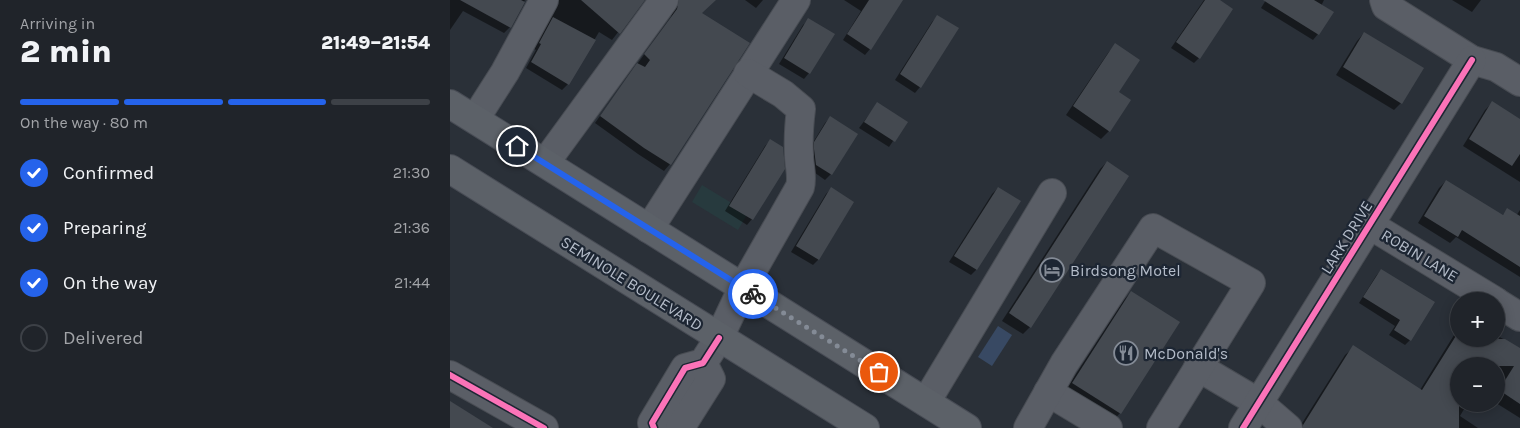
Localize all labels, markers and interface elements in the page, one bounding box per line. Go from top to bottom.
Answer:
text: Arriving in [20,14,95,33]
text: 21:49–21:54 [321,32,430,54]
text: 2 min [20,33,112,70]
text: On the way · 80 m [20,113,148,132]
pin [496,125,538,167]
icon: home [503,132,531,160]
icon: check [20,159,48,187]
text: Confirmed [63,162,154,184]
text: 21:30 [393,163,430,182]
street label: LARK DRIVE [1316,197,1376,277]
icon: check [20,214,48,242]
text: Preparing [63,217,146,239]
text: 21:36 [393,218,430,237]
street label: ROBIN LANE [1378,225,1461,286]
street label: SEMINOLE BOULEVARD [557,232,706,335]
hotel icon: Birdsong Motel [1039,257,1065,283]
place label: Birdsong Motel [1070,261,1181,280]
icon: check [20,269,48,297]
courier [728,269,778,319]
text: On the way [63,272,157,294]
text: 21:44 [394,273,430,292]
icon: bike [739,280,767,308]
map controls [1450,292,1505,412]
button: + [1450,292,1505,347]
text: Delivered [63,327,143,349]
restaurant icon: McDonald's [1113,340,1139,366]
place label: McDonald's [1144,344,1228,363]
pin [858,351,900,393]
button: − [1450,357,1505,412]
icon: bag [865,358,893,386]

